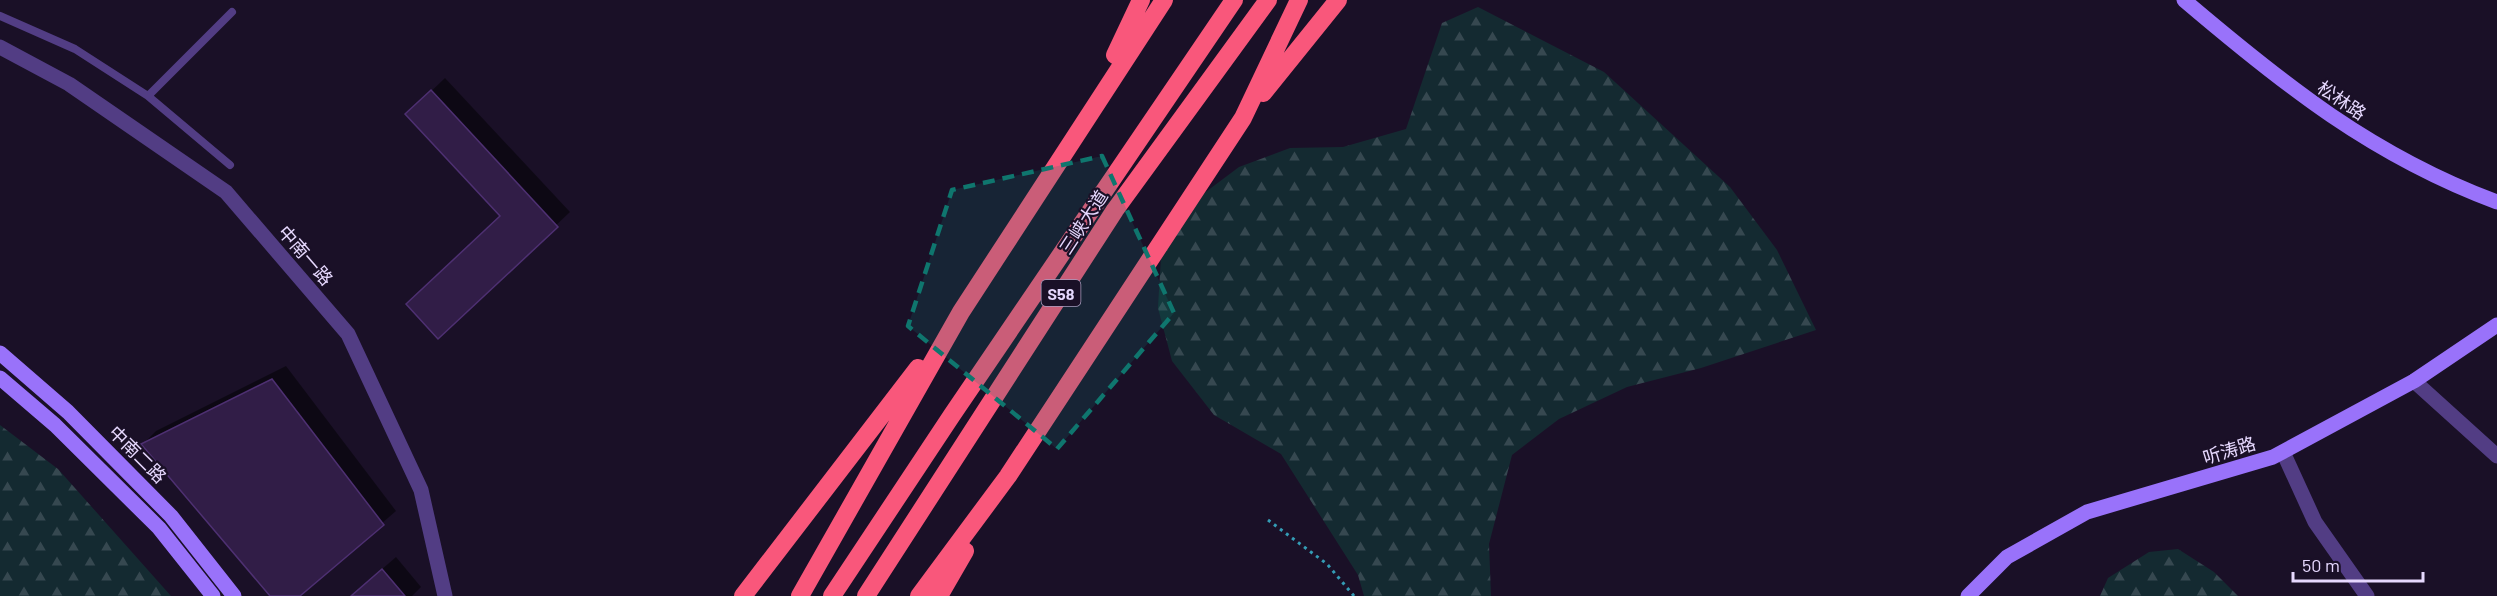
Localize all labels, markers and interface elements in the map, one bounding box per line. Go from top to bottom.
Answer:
street label: 松林路 [2313,76,2371,124]
street label: 三峡大道 [1054,186,1112,258]
street label: 中南一路 [274,221,338,289]
road number: S58 [1042,280,1080,306]
street label: 中南二路 [105,421,171,487]
street label: 听涛路 [2200,432,2258,468]
scale bar [2293,545,2424,583]
text: 50 m [2302,554,2340,576]

